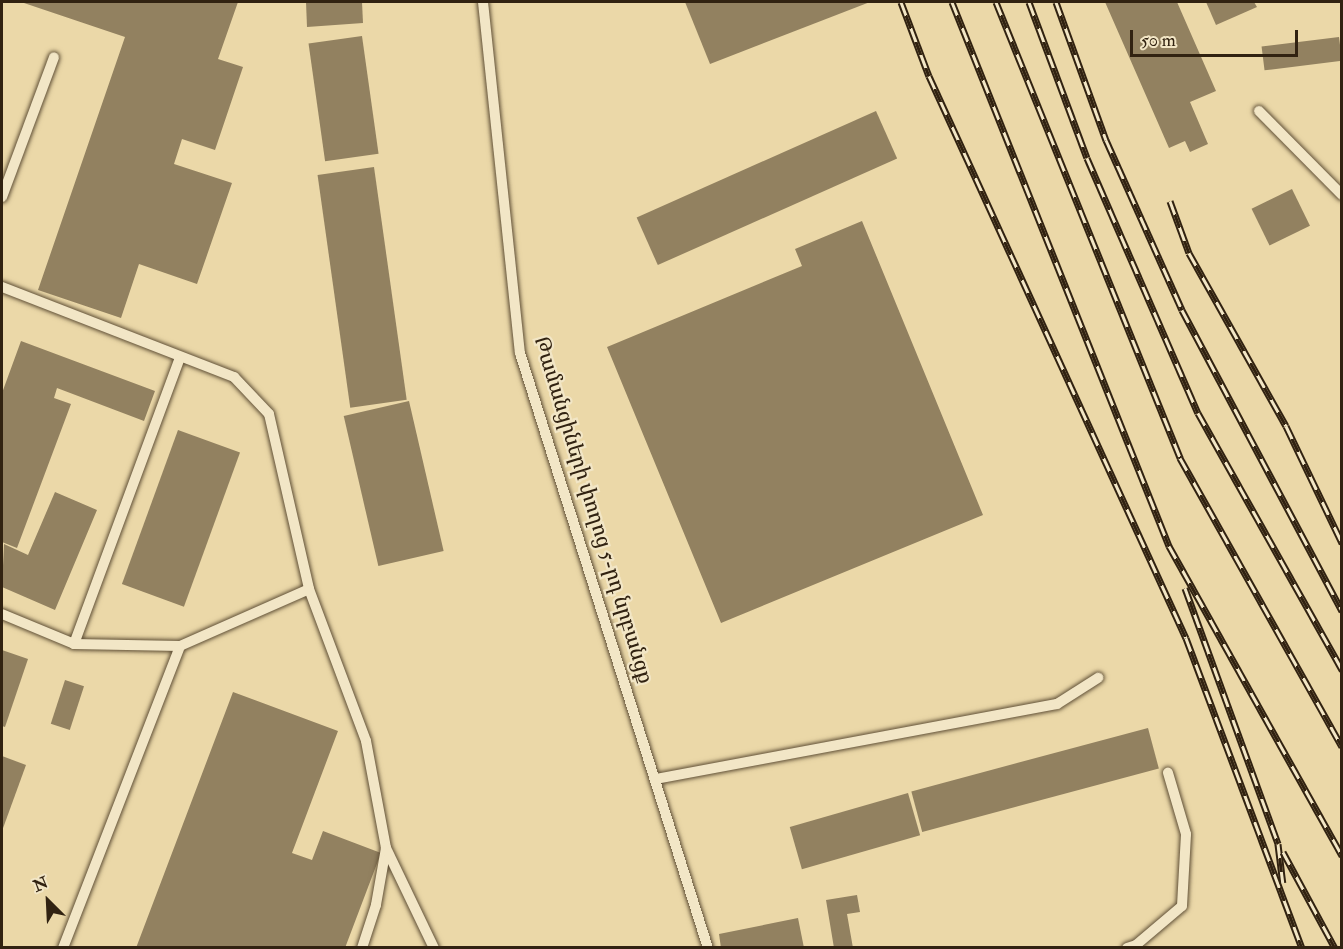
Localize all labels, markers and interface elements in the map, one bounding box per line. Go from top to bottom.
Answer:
scale bar [1133,18,1301,56]
text: 50 m [1141,29,1176,52]
street label: Թամանցիների փողոց 5-րդ նրբանցք [528,333,658,687]
north arrow [18,871,78,931]
text: N [30,873,51,897]

